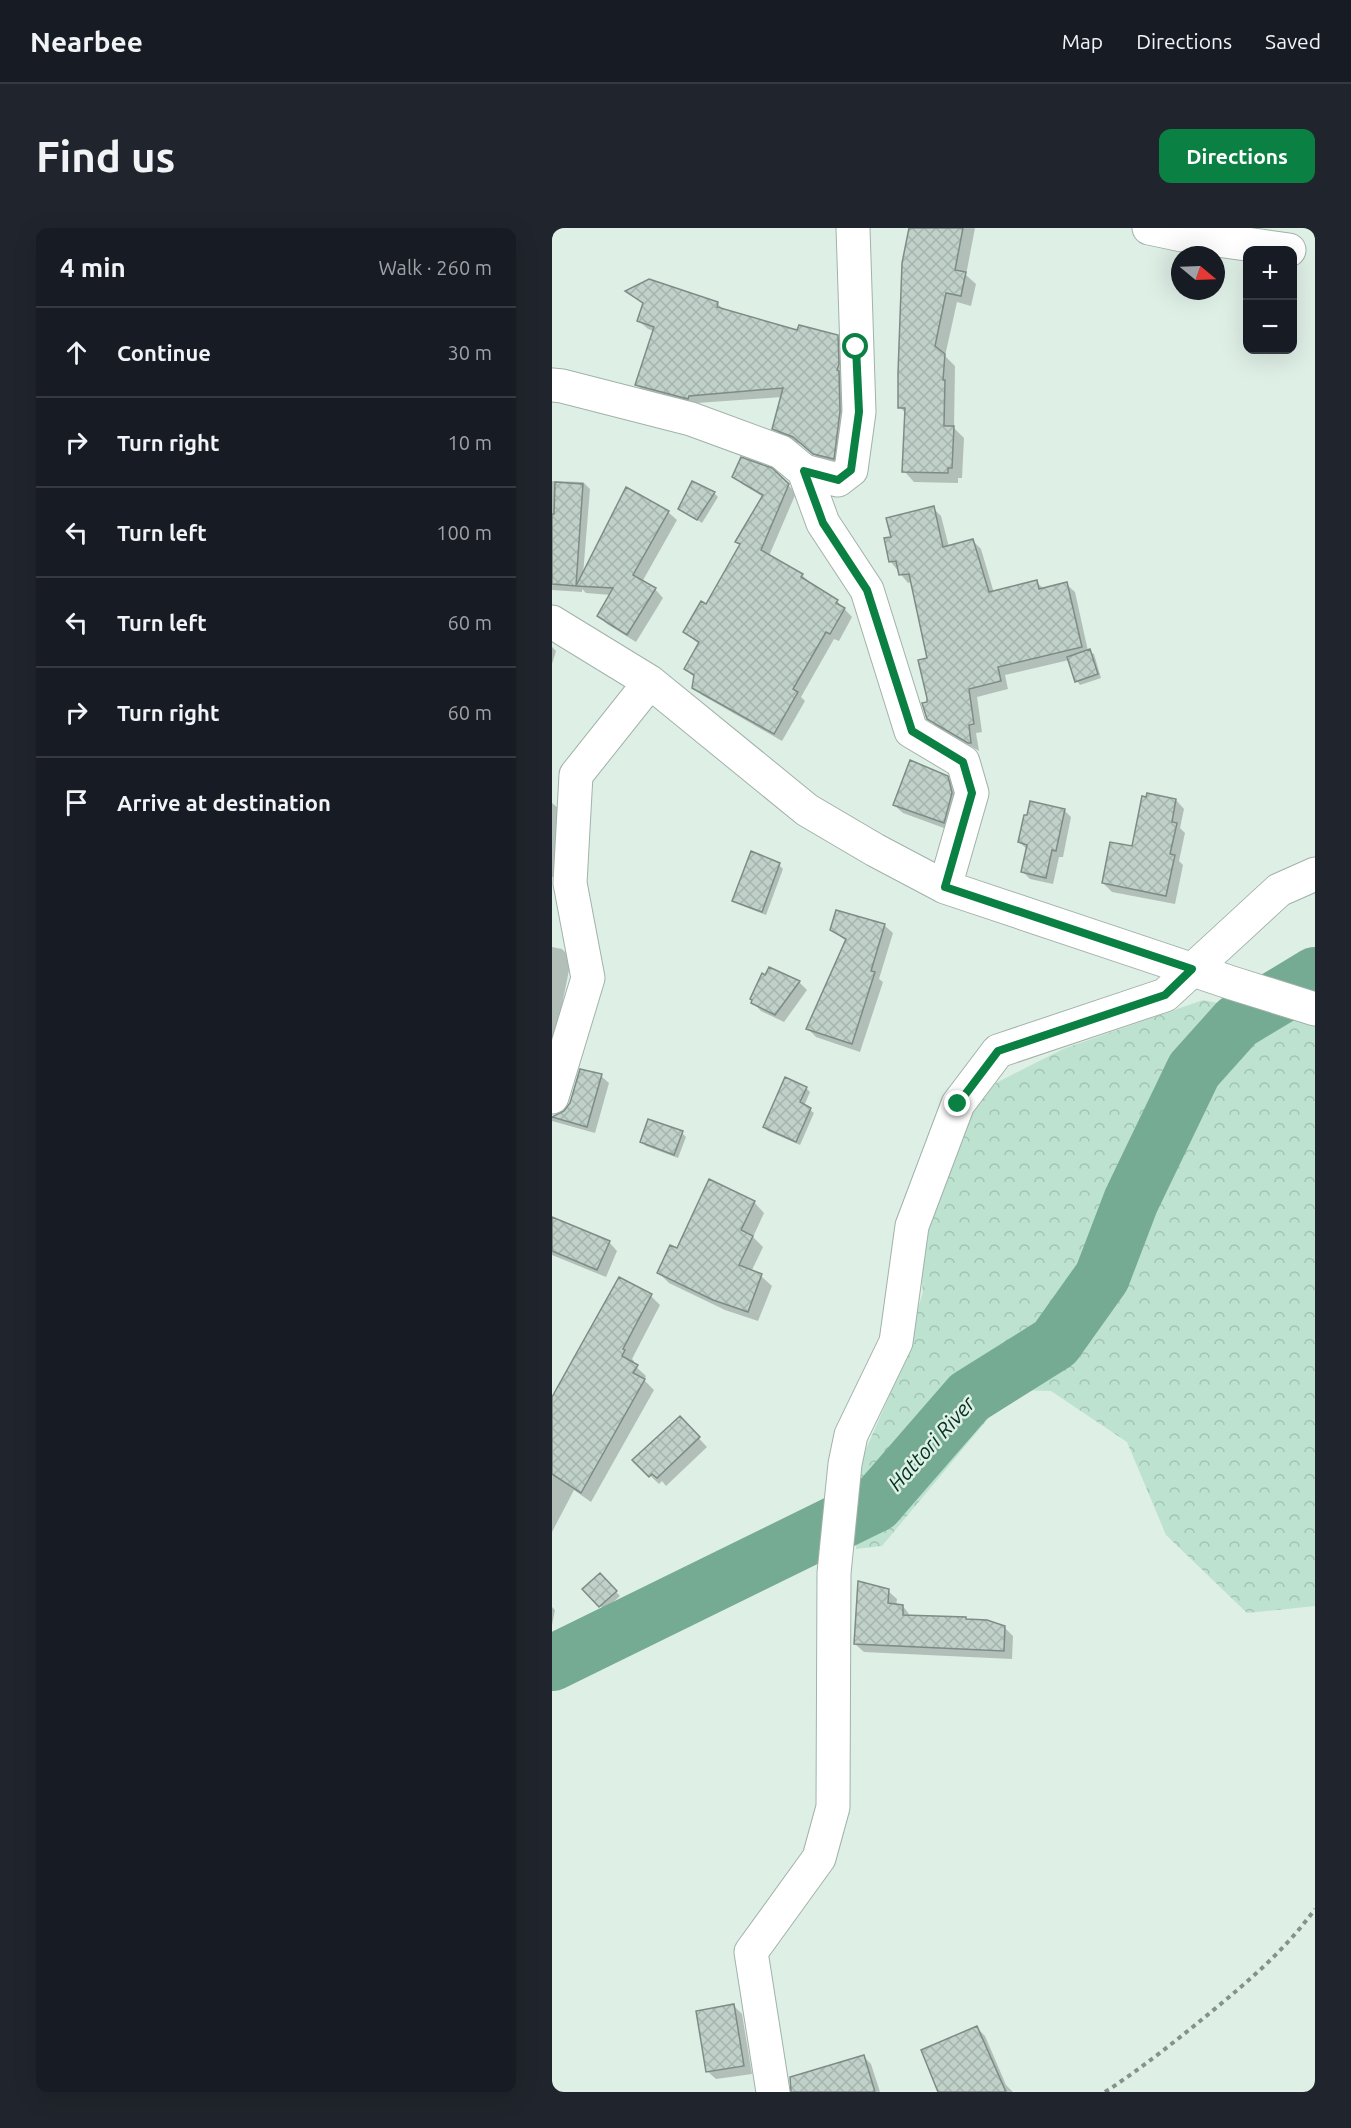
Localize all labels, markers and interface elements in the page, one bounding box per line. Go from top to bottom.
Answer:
text: Nearbee [30,26,143,57]
text: Map [1062,29,1103,53]
text: Directions [1136,29,1232,53]
text: Saved [1265,29,1321,53]
button: Directions [1159,129,1315,183]
text: Find us [36,133,175,180]
north arrow [1171,246,1225,300]
map controls [1243,246,1297,354]
button: + [1243,246,1297,300]
text: 4 min [60,253,126,282]
text: Walk · 260 m [379,256,492,279]
button: − [1243,300,1297,354]
route start [842,333,868,359]
icon: ahead [60,336,93,369]
text: Continue [117,340,211,365]
text: 30 m [448,341,492,364]
icon: right [60,426,93,459]
text: Turn right [117,430,219,455]
text: 10 m [448,431,492,454]
icon: left [60,516,93,549]
text: Turn left [117,520,207,545]
text: 100 m [436,521,492,544]
icon: left [60,606,93,639]
text: Turn left [117,610,207,635]
text: 60 m [448,611,492,634]
icon: right [60,696,93,729]
text: Turn right [117,700,219,725]
text: 60 m [448,701,492,724]
icon: arrive [60,786,93,819]
text: Arrive at destination [117,790,331,815]
route end [944,1090,970,1116]
water label: Hattori River [883,1390,980,1495]

